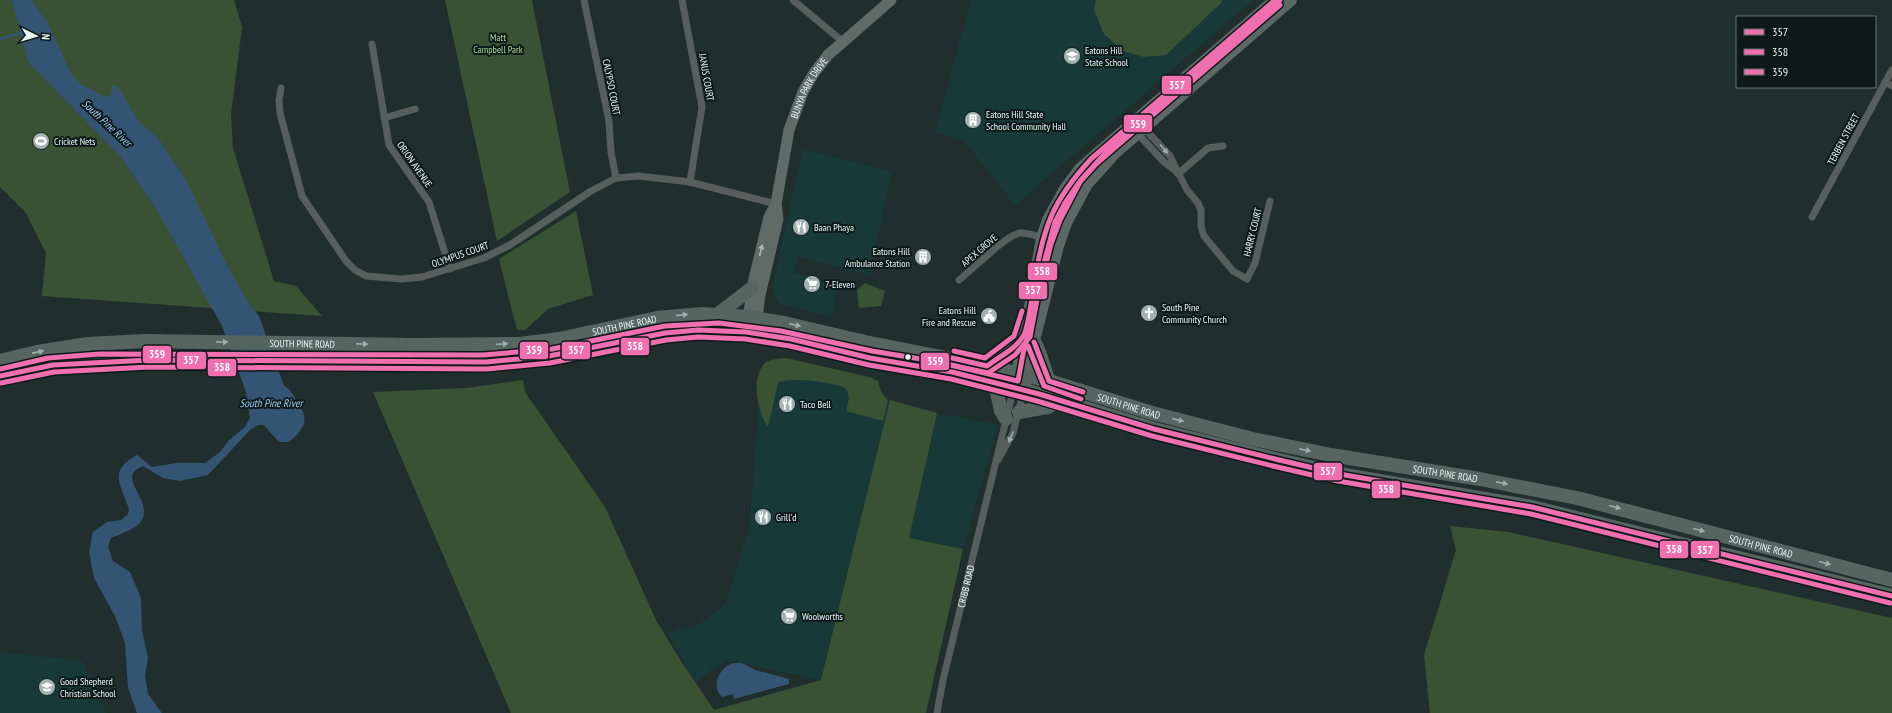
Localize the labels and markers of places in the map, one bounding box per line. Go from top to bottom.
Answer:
place label: Eatons Hill State School [1085,44,1129,69]
school or university icon: Eatons Hill State School [1062,46,1082,66]
place label: Eatons Hill State School Community Hall [986,108,1067,133]
building icon: Eatons Hill State School Community Hall [963,110,983,130]
sports icon: Cricket Nets [31,131,51,151]
place label: Cricket Nets [54,135,96,148]
restaurant icon: Baan Phaya [791,217,811,237]
place label: Baan Phaya [814,221,854,234]
place label: Eatons Hill Ambulance Station [845,245,911,270]
building icon: Eatons Hill Ambulance Station [913,247,933,267]
supermarket icon: 7-Eleven [802,274,822,294]
place label: 7-Eleven [825,278,855,291]
place label: South Pine Community Church [1162,301,1227,326]
church icon: South Pine Community Church [1139,303,1159,323]
place label: Eatons Hill Fire and Rescue [922,304,977,329]
public building icon: Eatons Hill Fire and Rescue [979,306,999,326]
unlabelled marker [903,352,913,362]
restaurant icon: Taco Bell [777,394,797,414]
place label: Taco Bell [800,398,832,411]
restaurant icon: Grill'd [753,507,773,527]
place label: Grill'd [776,511,797,524]
supermarket icon: Woolworths [779,606,799,626]
place label: Woolworths [802,610,844,623]
place label: Good Shepherd Christian School [60,675,117,700]
school or university icon: Good Shepherd Christian School [37,677,57,697]

